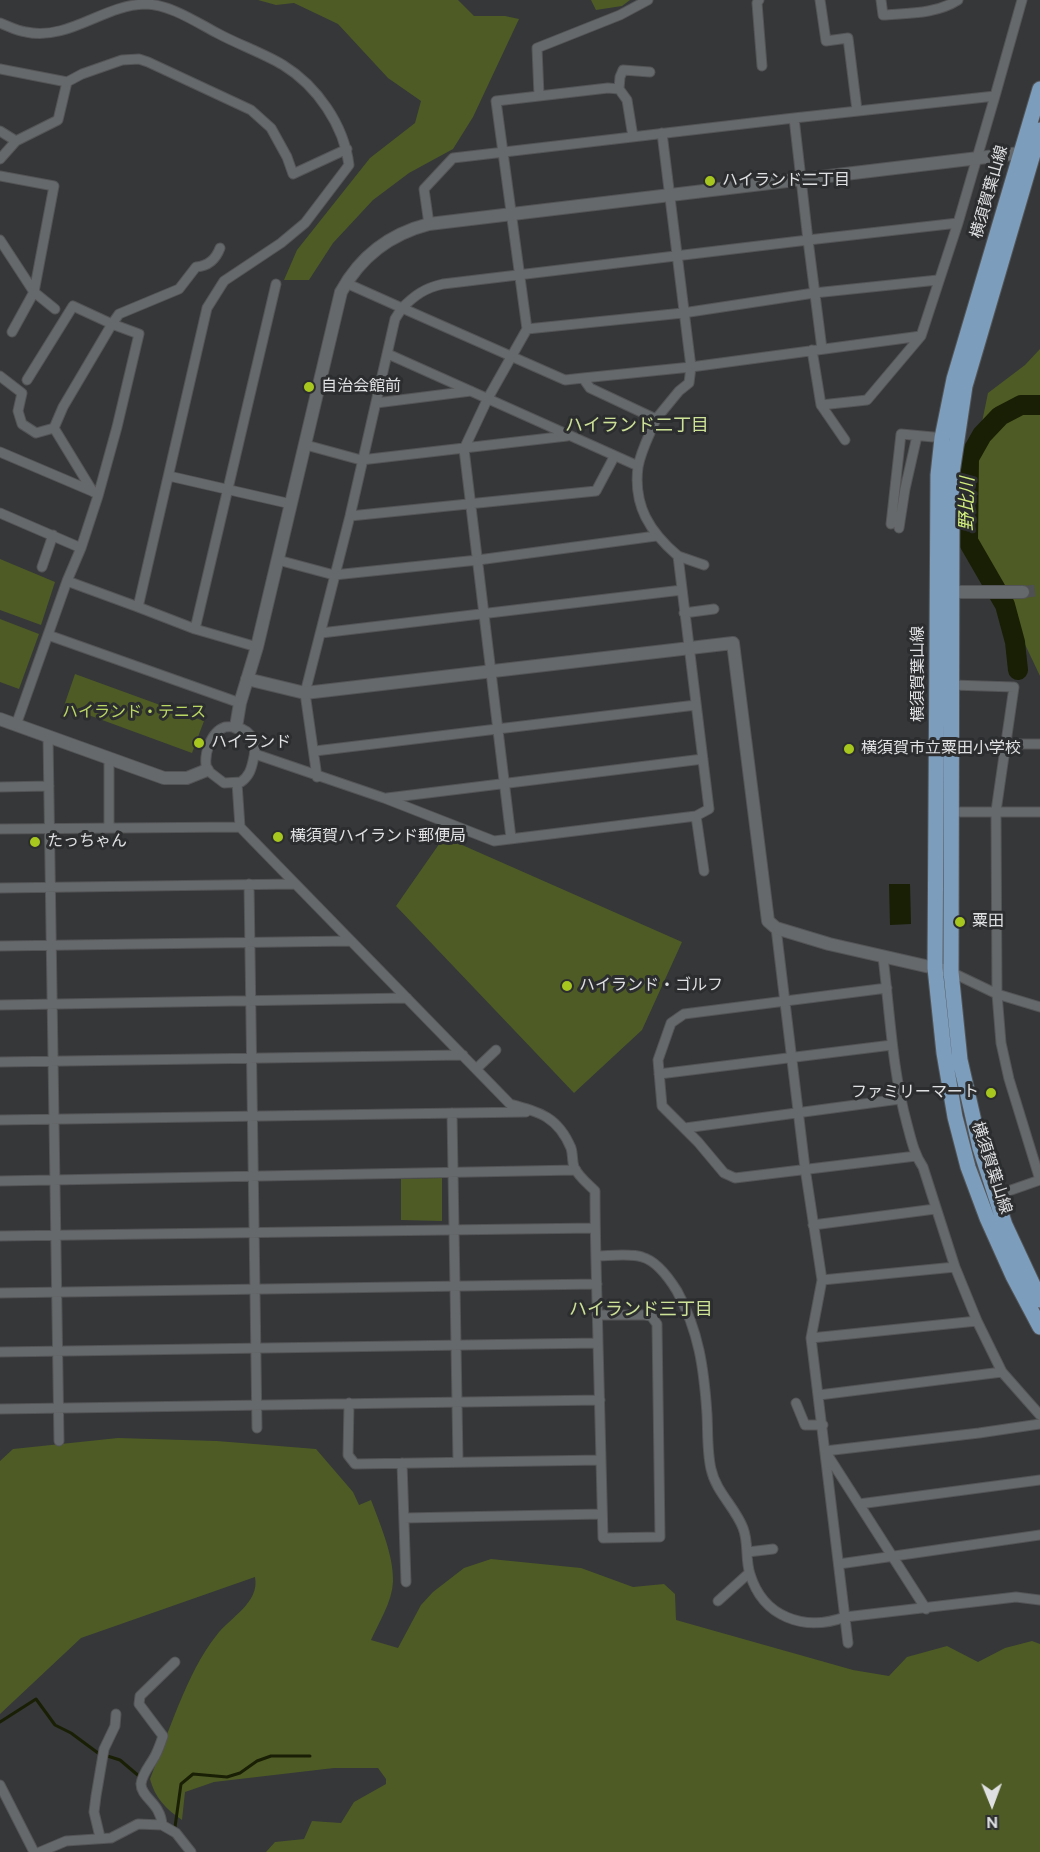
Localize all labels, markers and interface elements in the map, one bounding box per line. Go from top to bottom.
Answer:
street label: 横須賀葉山線 [968,143,1012,241]
place label: ハイランド二丁目 [722,171,850,191]
marker: ハイランド二丁目 [703,174,717,188]
place label: 自治会館前 [321,377,401,397]
marker: 自治会館前 [302,380,316,394]
district label: ハイランド二丁目 [565,415,709,437]
water label: 野比川 [957,477,979,531]
street label: 横須賀葉山線 [909,626,929,722]
park label: ハイランド・テニス [62,703,206,723]
place label: ハイランド [211,733,291,753]
marker: ハイランド [192,736,206,750]
place label: 横須賀市立粟田小学校 [861,739,1021,759]
marker: 横須賀市立粟田小学校 [842,742,856,756]
place label: 横須賀ハイランド郵便局 [290,827,466,847]
marker: 横須賀ハイランド郵便局 [271,830,285,844]
place label: たっちゃん [47,832,127,852]
marker: たっちゃん [28,835,42,849]
place label: 粟田 [972,912,1004,932]
marker: 粟田 [953,915,967,929]
place label: ハイランド・ゴルフ [579,976,723,996]
marker: ハイランド・ゴルフ [560,979,574,993]
place label: ファミリーマート [851,1083,979,1103]
marker: ファミリーマート [984,1086,998,1100]
street label: 横須賀葉山線 [967,1119,1015,1217]
district label: ハイランド三丁目 [569,1299,713,1321]
north arrow [962,1774,1022,1834]
text: N [986,1812,998,1833]

